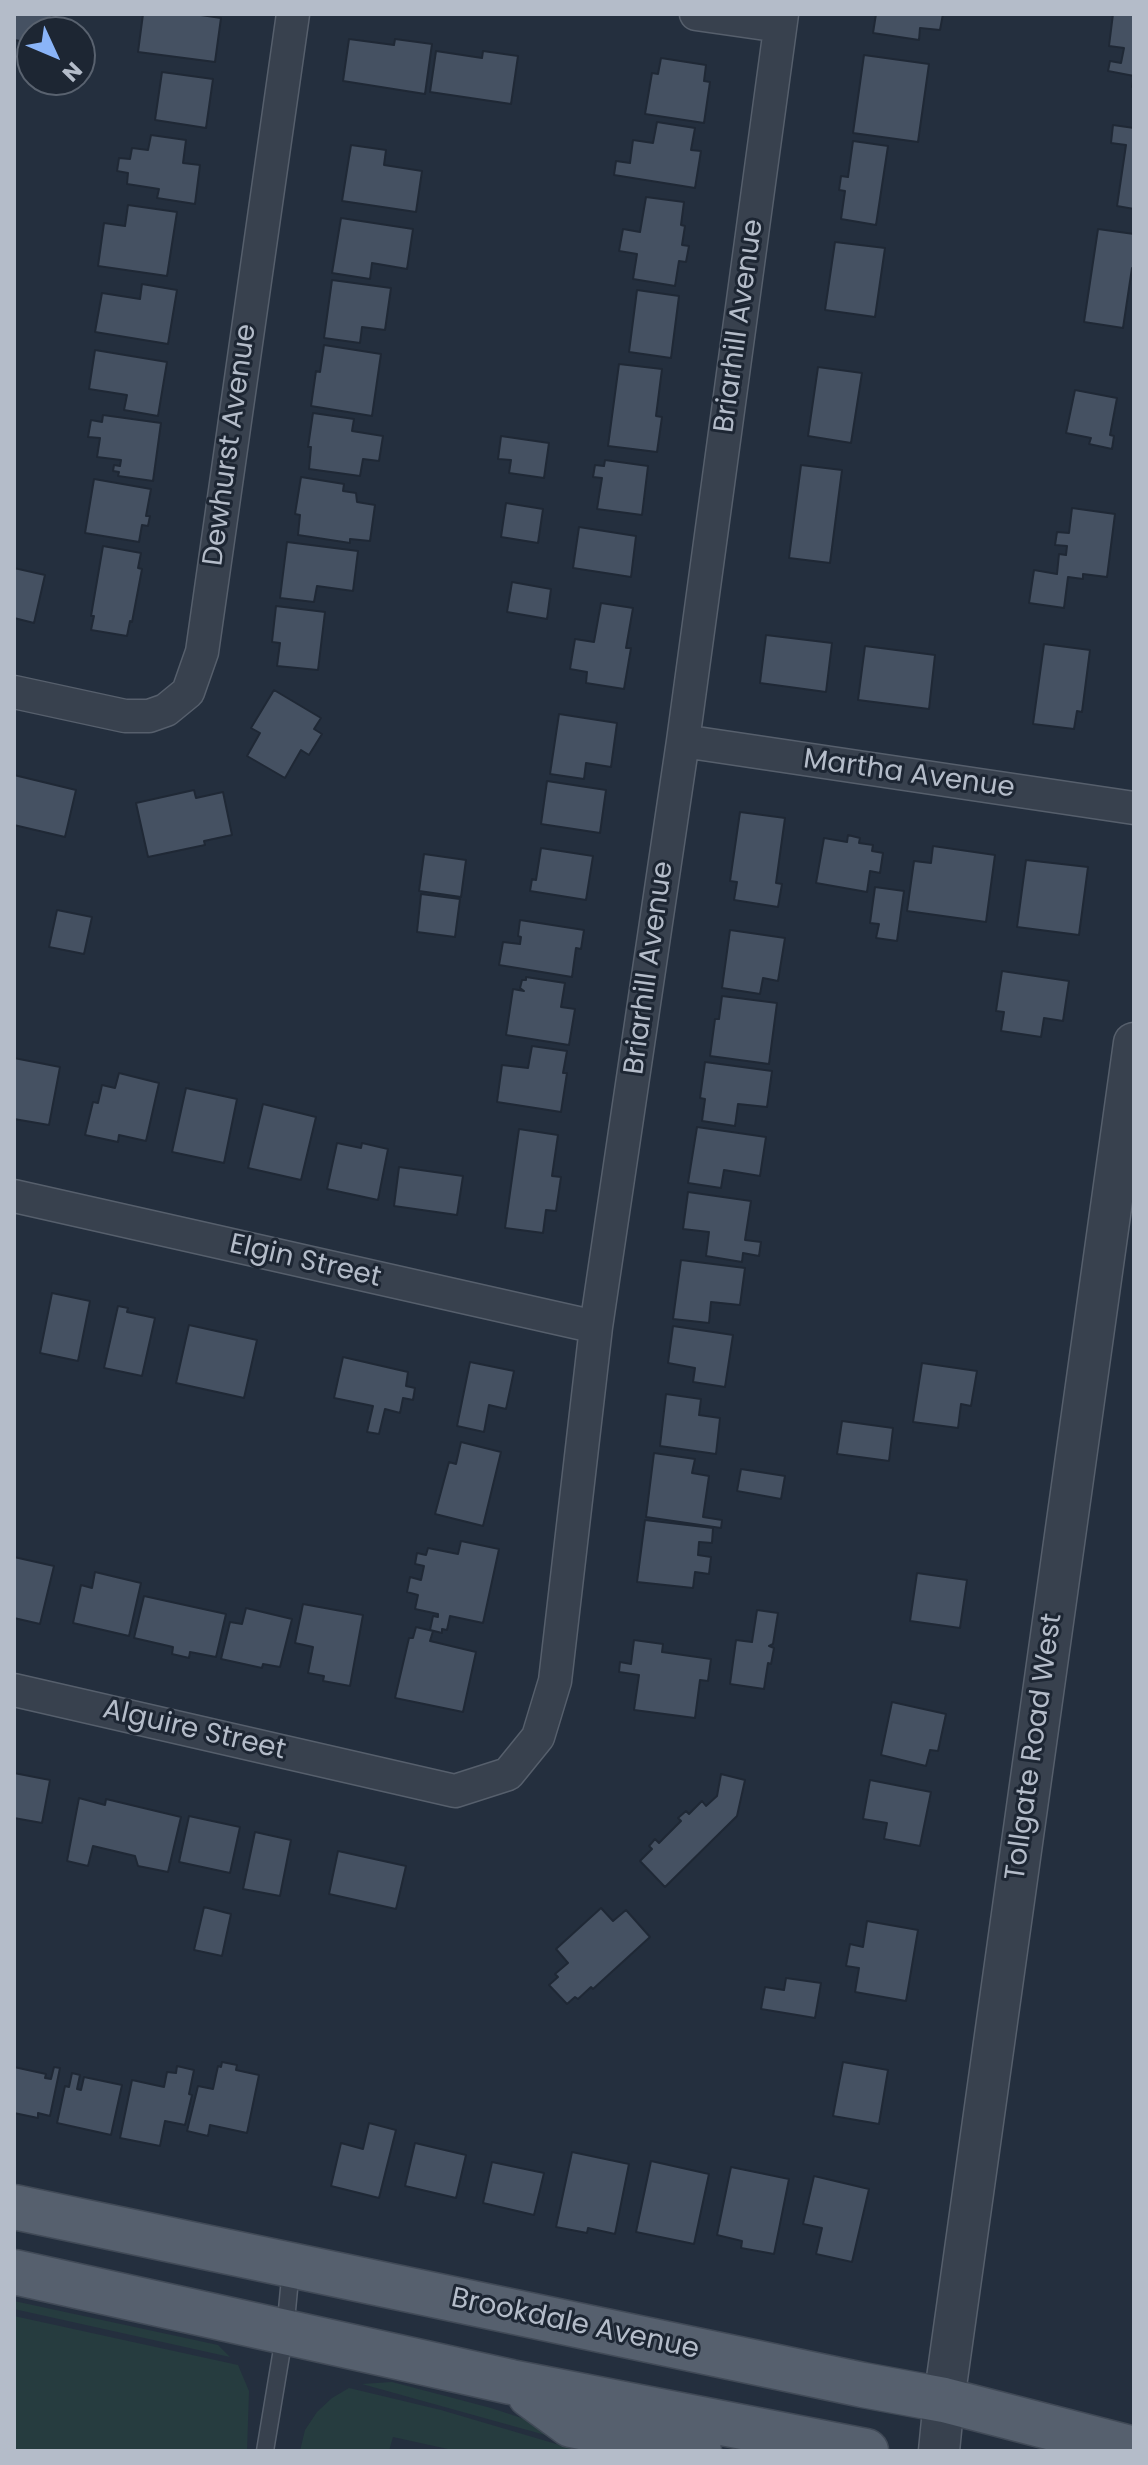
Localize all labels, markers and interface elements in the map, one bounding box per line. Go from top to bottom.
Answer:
north arrow [16,16,96,96]
text: N [55,55,89,88]
street label: Briarhill Avenue [708,217,772,435]
street label: Dewhurst Avenue [197,322,265,568]
street label: Martha Avenue [801,744,1017,806]
street label: Briarhill Avenue [618,859,682,1077]
street label: Elgin Street [226,1228,384,1296]
street label: Tollgate Road West [1000,1611,1070,1883]
street label: Alguire Street [99,1694,289,1768]
street label: Brookdale Avenue [448,2282,702,2368]

